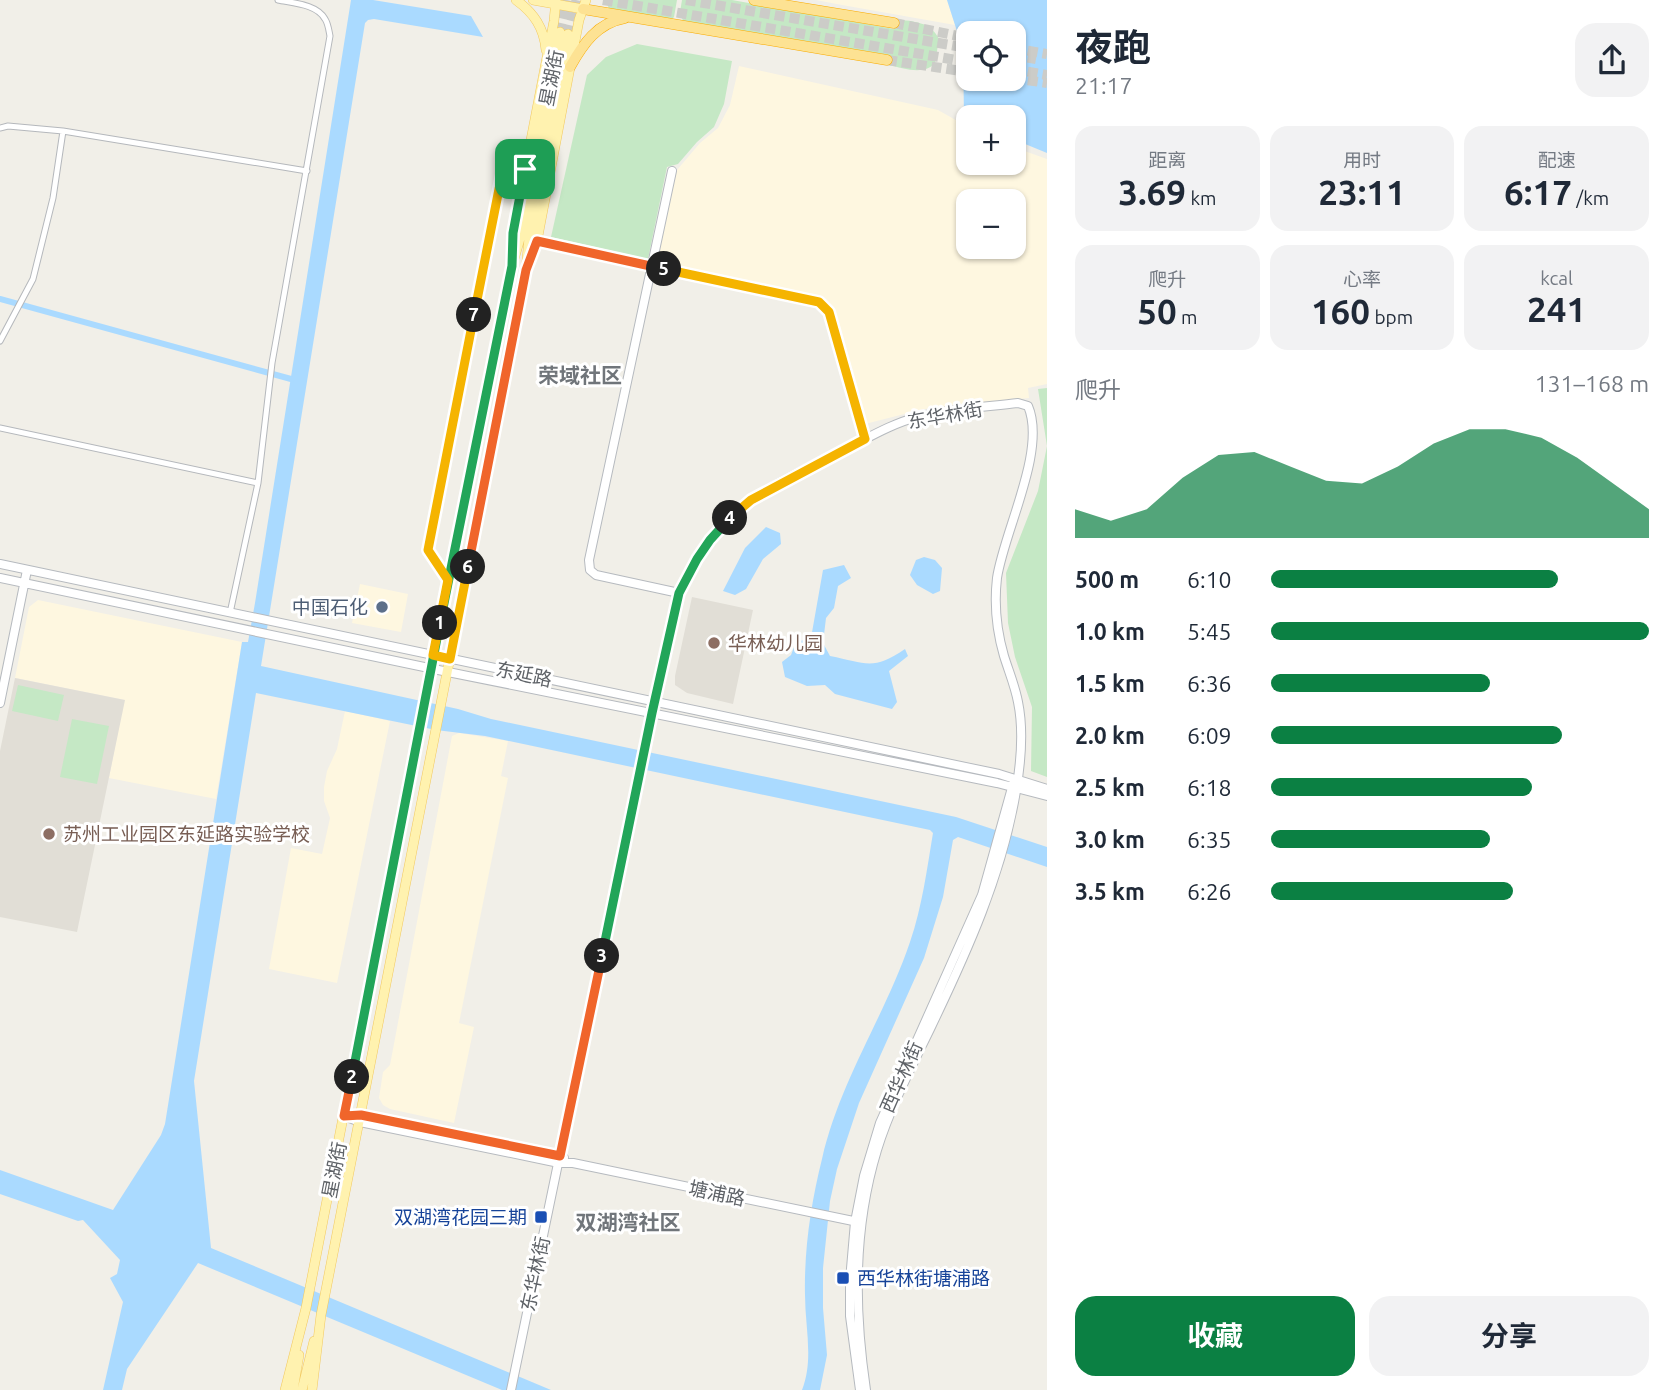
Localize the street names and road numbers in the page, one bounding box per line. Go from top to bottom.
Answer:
street label: 星湖街 [535,48,567,108]
street label: 东华林街 [906,398,984,432]
street label: 东延路 [494,657,554,691]
street label: 西华林街 [875,1038,927,1116]
street label: 星湖街 [318,1140,350,1200]
street label: 塘浦路 [687,1176,747,1210]
street label: 东华林街 [516,1235,554,1313]

